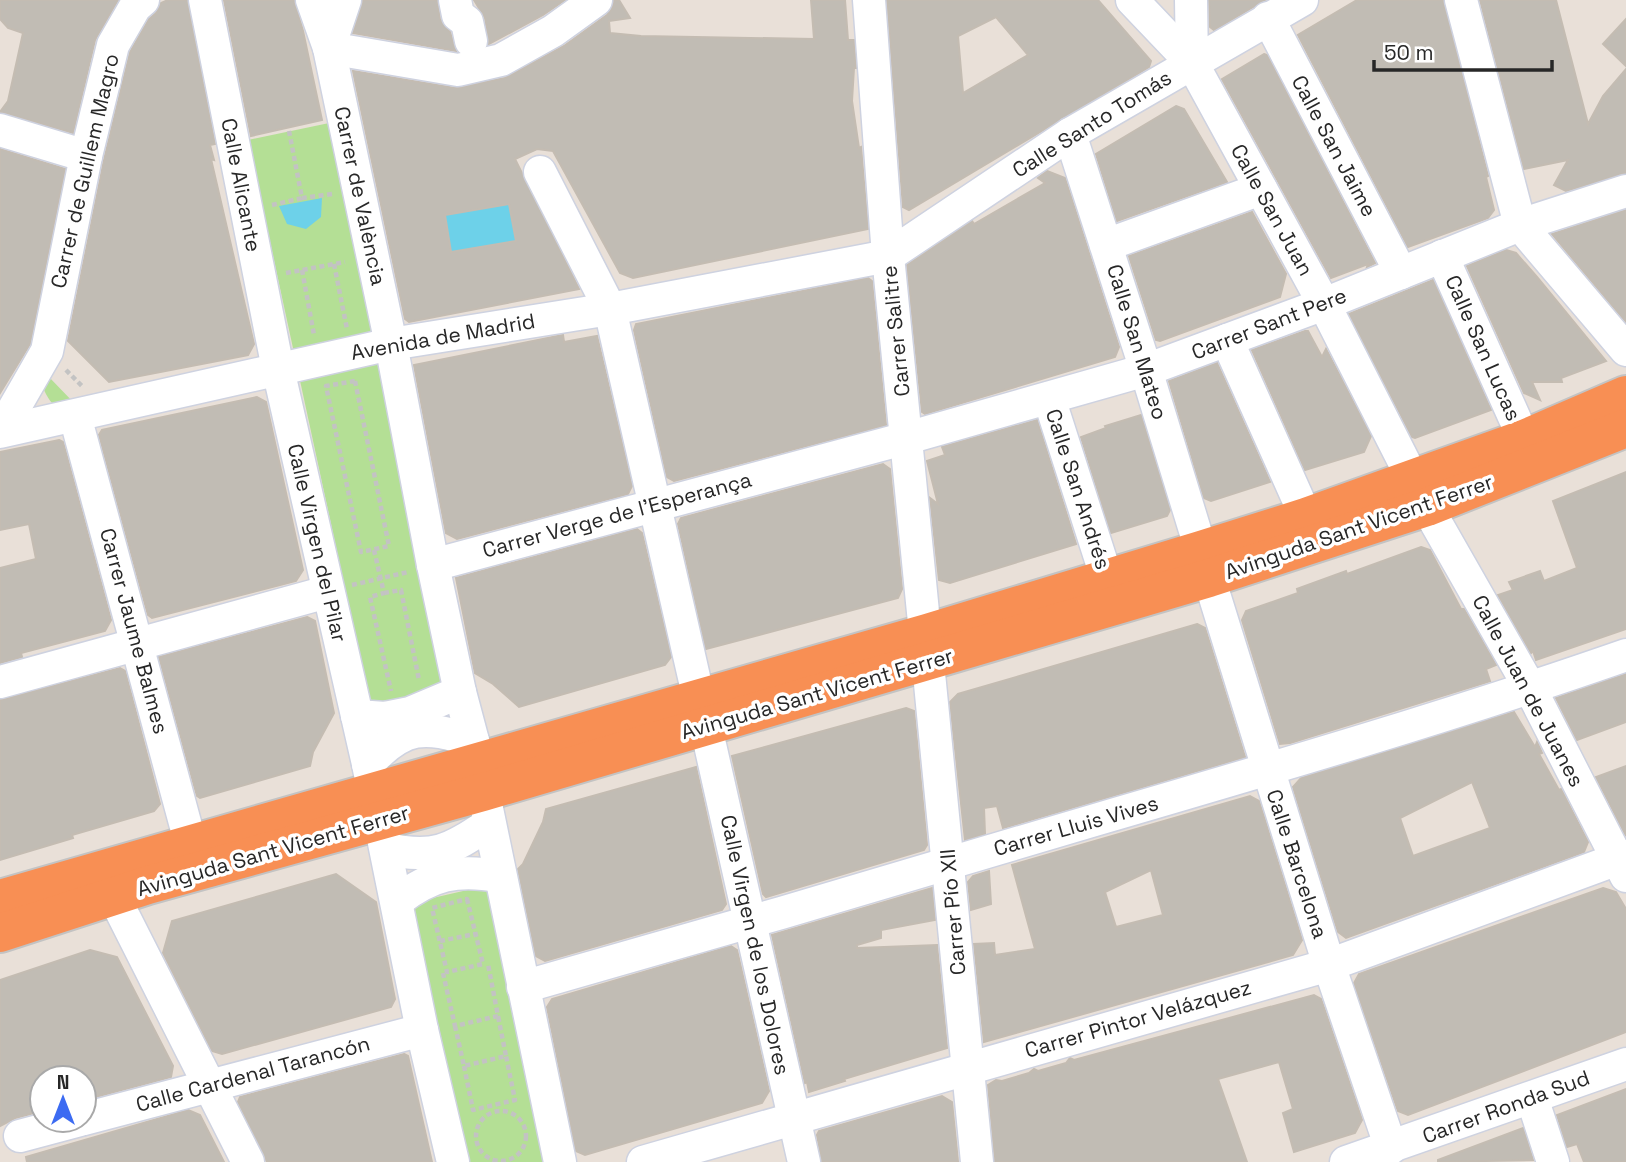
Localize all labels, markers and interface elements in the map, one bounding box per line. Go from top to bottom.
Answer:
scale bar [1374,28,1552,72]
text: 50 m [1384,39,1434,66]
street label: Carrer de Guillem Magro [44,51,125,291]
street label: Calle Santo Tomás [1007,64,1176,183]
street label: Calle San Jaime [1286,70,1383,221]
street label: Carrer de València [328,104,393,288]
street label: Calle Alicante [215,116,268,254]
street label: Calle San Juan [1225,139,1320,280]
street label: Calle San Mateo [1101,261,1174,423]
street label: Carrer Salitre [875,264,916,398]
street label: Calle San Lucas [1439,271,1528,425]
street label: Carrer Sant Pere [1187,282,1350,366]
street label: Avenida de Madrid [349,307,537,366]
street label: Calle San Andrés [1040,405,1117,573]
street label: Calle Virgen del Pilar [282,441,353,645]
street label: Carrer Verge de l'Esperança [479,466,755,564]
street label: Avinguda Sant Vicent Ferrer [1221,468,1497,585]
street label: Carrer Jaume Balmes [94,525,175,737]
street label: Calle Juan de Juanes [1466,590,1590,791]
street label: Avinguda Sant Vicent Ferrer [678,642,956,745]
street label: Calle Barcelona [1261,786,1334,942]
street label: Carrer Lluis Vives [990,789,1161,862]
street label: Avinguda Sant Vicent Ferrer [134,799,412,902]
street label: Calle Virgen de los Dolores [715,812,796,1077]
street label: Carrer Pío XII [934,848,971,976]
street label: Carrer Pintor Velázquez [1022,973,1254,1064]
street label: Calle Cardenal Tarancón [133,1029,373,1118]
north arrow [28,1064,98,1134]
street label: Carrer Ronda Sud [1418,1064,1593,1149]
text: N [57,1070,69,1095]

